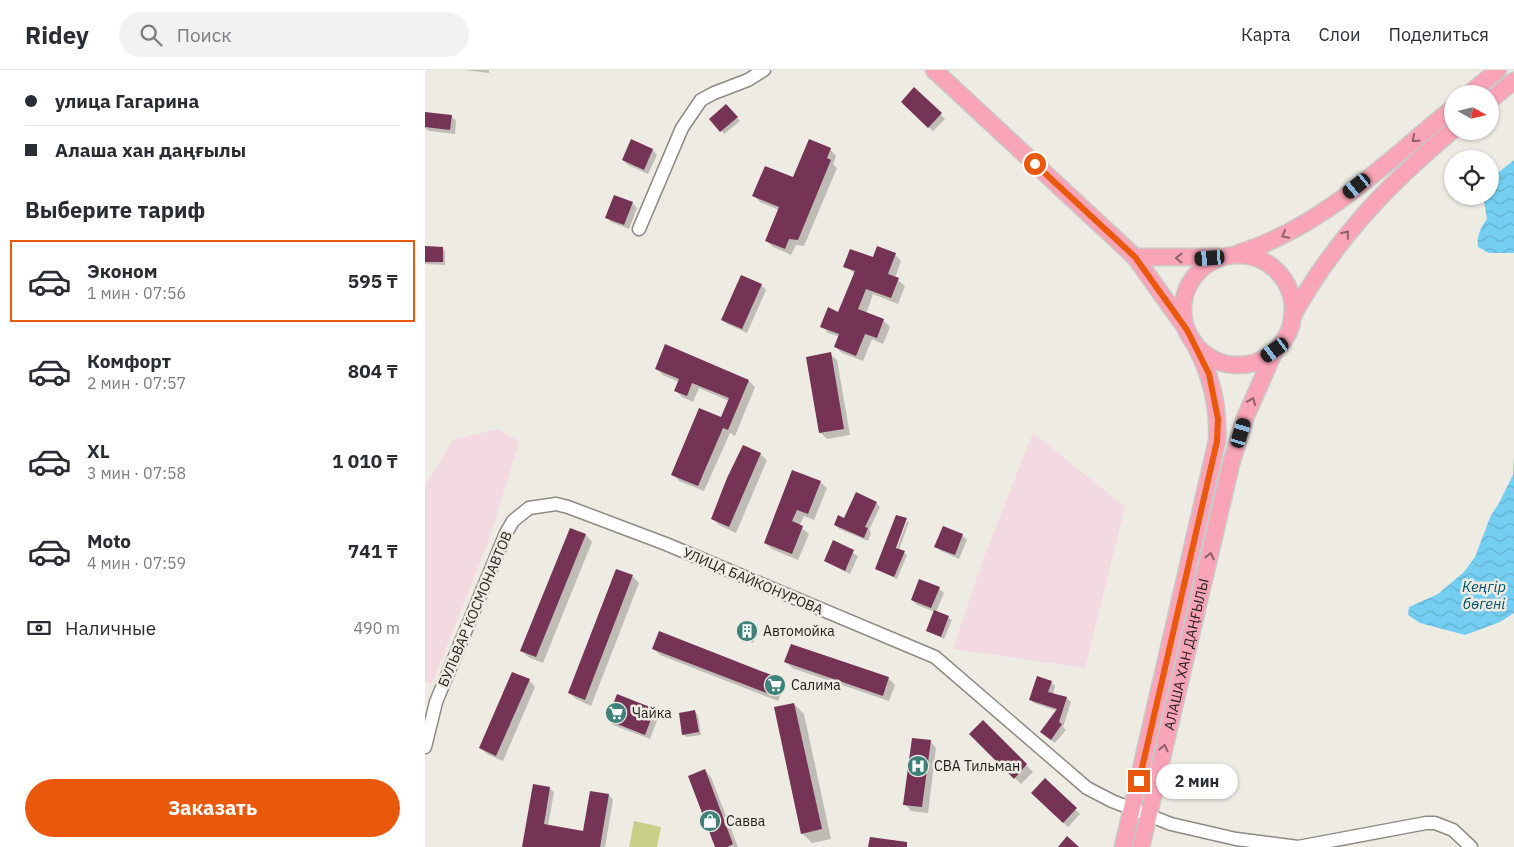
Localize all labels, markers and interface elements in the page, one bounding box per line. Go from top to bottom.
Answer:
search box [119,12,469,57]
text: Ridey [25,19,89,51]
icon: search [137,21,165,49]
text: Поиск [177,23,232,47]
text: Карта [1241,23,1291,46]
text: Слои [1319,23,1361,46]
text: Поделиться [1389,23,1489,46]
north arrow [1444,85,1499,140]
map controls [1444,85,1499,205]
text: улица Гагарина [55,89,199,113]
one-way arrow [1412,133,1421,141]
text: Алаша хан даңғылы [55,138,246,162]
button: locate [1444,150,1499,205]
route start [1024,153,1046,175]
car [1340,171,1373,201]
text: Выберите тариф [25,195,205,224]
one-way arrow [1281,229,1290,239]
one-way arrow [1340,231,1349,240]
car [1194,249,1225,267]
one-way arrow [1174,253,1182,264]
icon: car [27,259,72,304]
text: Эконом [87,259,158,283]
text: 595 ₸ [348,269,398,293]
text: 1 мин · 07:56 [87,283,186,303]
car [1258,335,1291,365]
icon: car [27,349,72,394]
text: Комфорт [87,349,171,373]
text: 804 ₸ [348,359,398,383]
text: 2 мин · 07:57 [87,373,186,393]
one-way arrow [1246,397,1257,406]
car [1229,416,1252,450]
icon: car [27,439,72,484]
text: XL [87,439,110,463]
text: 1 010 ₸ [332,449,398,473]
text: 3 мин · 07:58 [87,463,186,483]
street label: БУЛЬВАР КОСМОНАВТОВ [434,528,516,690]
icon: car [27,529,72,574]
text: Moto [87,529,131,553]
text: 741 ₸ [348,539,398,563]
street label: УЛИЦА БАЙКОНУРОВА [680,542,826,619]
one-way arrow [1204,552,1215,561]
text: 4 мин · 07:59 [87,553,186,573]
street label: АЛАША ХАН ДАҢҒЫЛЫ [1160,577,1213,732]
water label: Кеңгір бөгені [1462,577,1506,613]
icon: cash [25,614,53,642]
text: Наличные [65,616,156,640]
text: 490 m [353,618,400,638]
building icon: Автомойка [735,619,759,643]
place label: Автомойка [763,622,835,640]
supermarket icon: Салима [763,673,787,697]
place label: Салима [791,676,841,694]
supermarket icon: Чайка [604,701,628,725]
place label: Чайка [632,704,672,722]
one-way arrow [1158,744,1169,753]
hospital icon: СВА Тильман [906,754,930,778]
place label: СВА Тильман [934,757,1020,775]
callout: 2 мин [1157,764,1239,798]
route end [1128,770,1150,792]
text: 2 мин [1175,771,1219,791]
button: Заказать [25,779,400,837]
shop icon: Савва [698,809,722,833]
place label: Савва [726,812,766,830]

